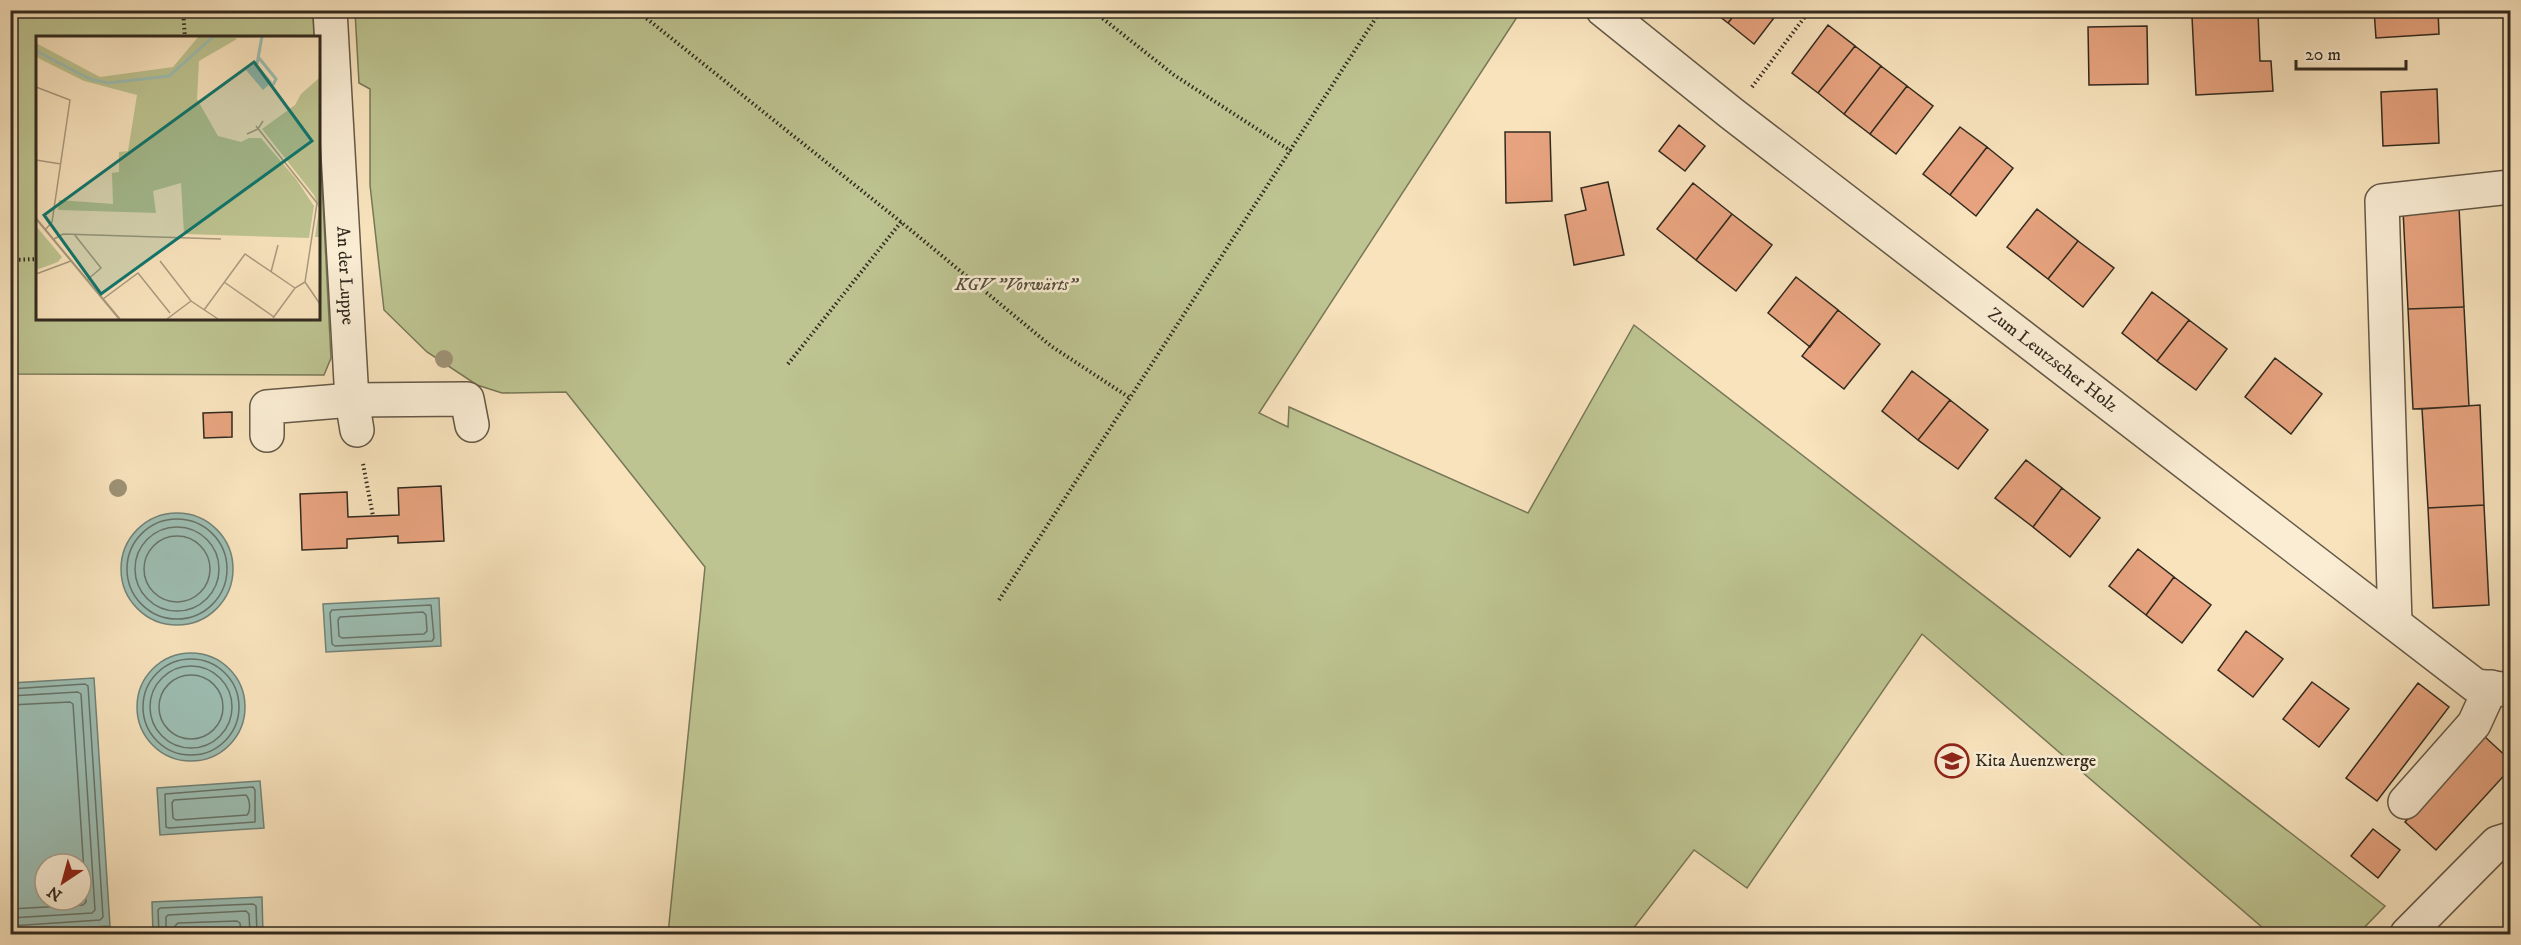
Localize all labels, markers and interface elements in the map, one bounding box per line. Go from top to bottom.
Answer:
scale bar [2296,33,2406,71]
inset map [36,36,320,320]
text: 20 m [2305,44,2341,66]
street label: An der Luppe [331,226,359,326]
park label: KGV "Vorwärts" [954,274,1080,296]
street label: Zum Leutzscher Holz [1983,303,2122,417]
school or university icon: Kita Auenzwerge [1934,743,1970,779]
place label: Kita Auenzwerge [1975,750,2096,772]
north arrow [33,852,93,912]
text: N [44,881,66,905]

